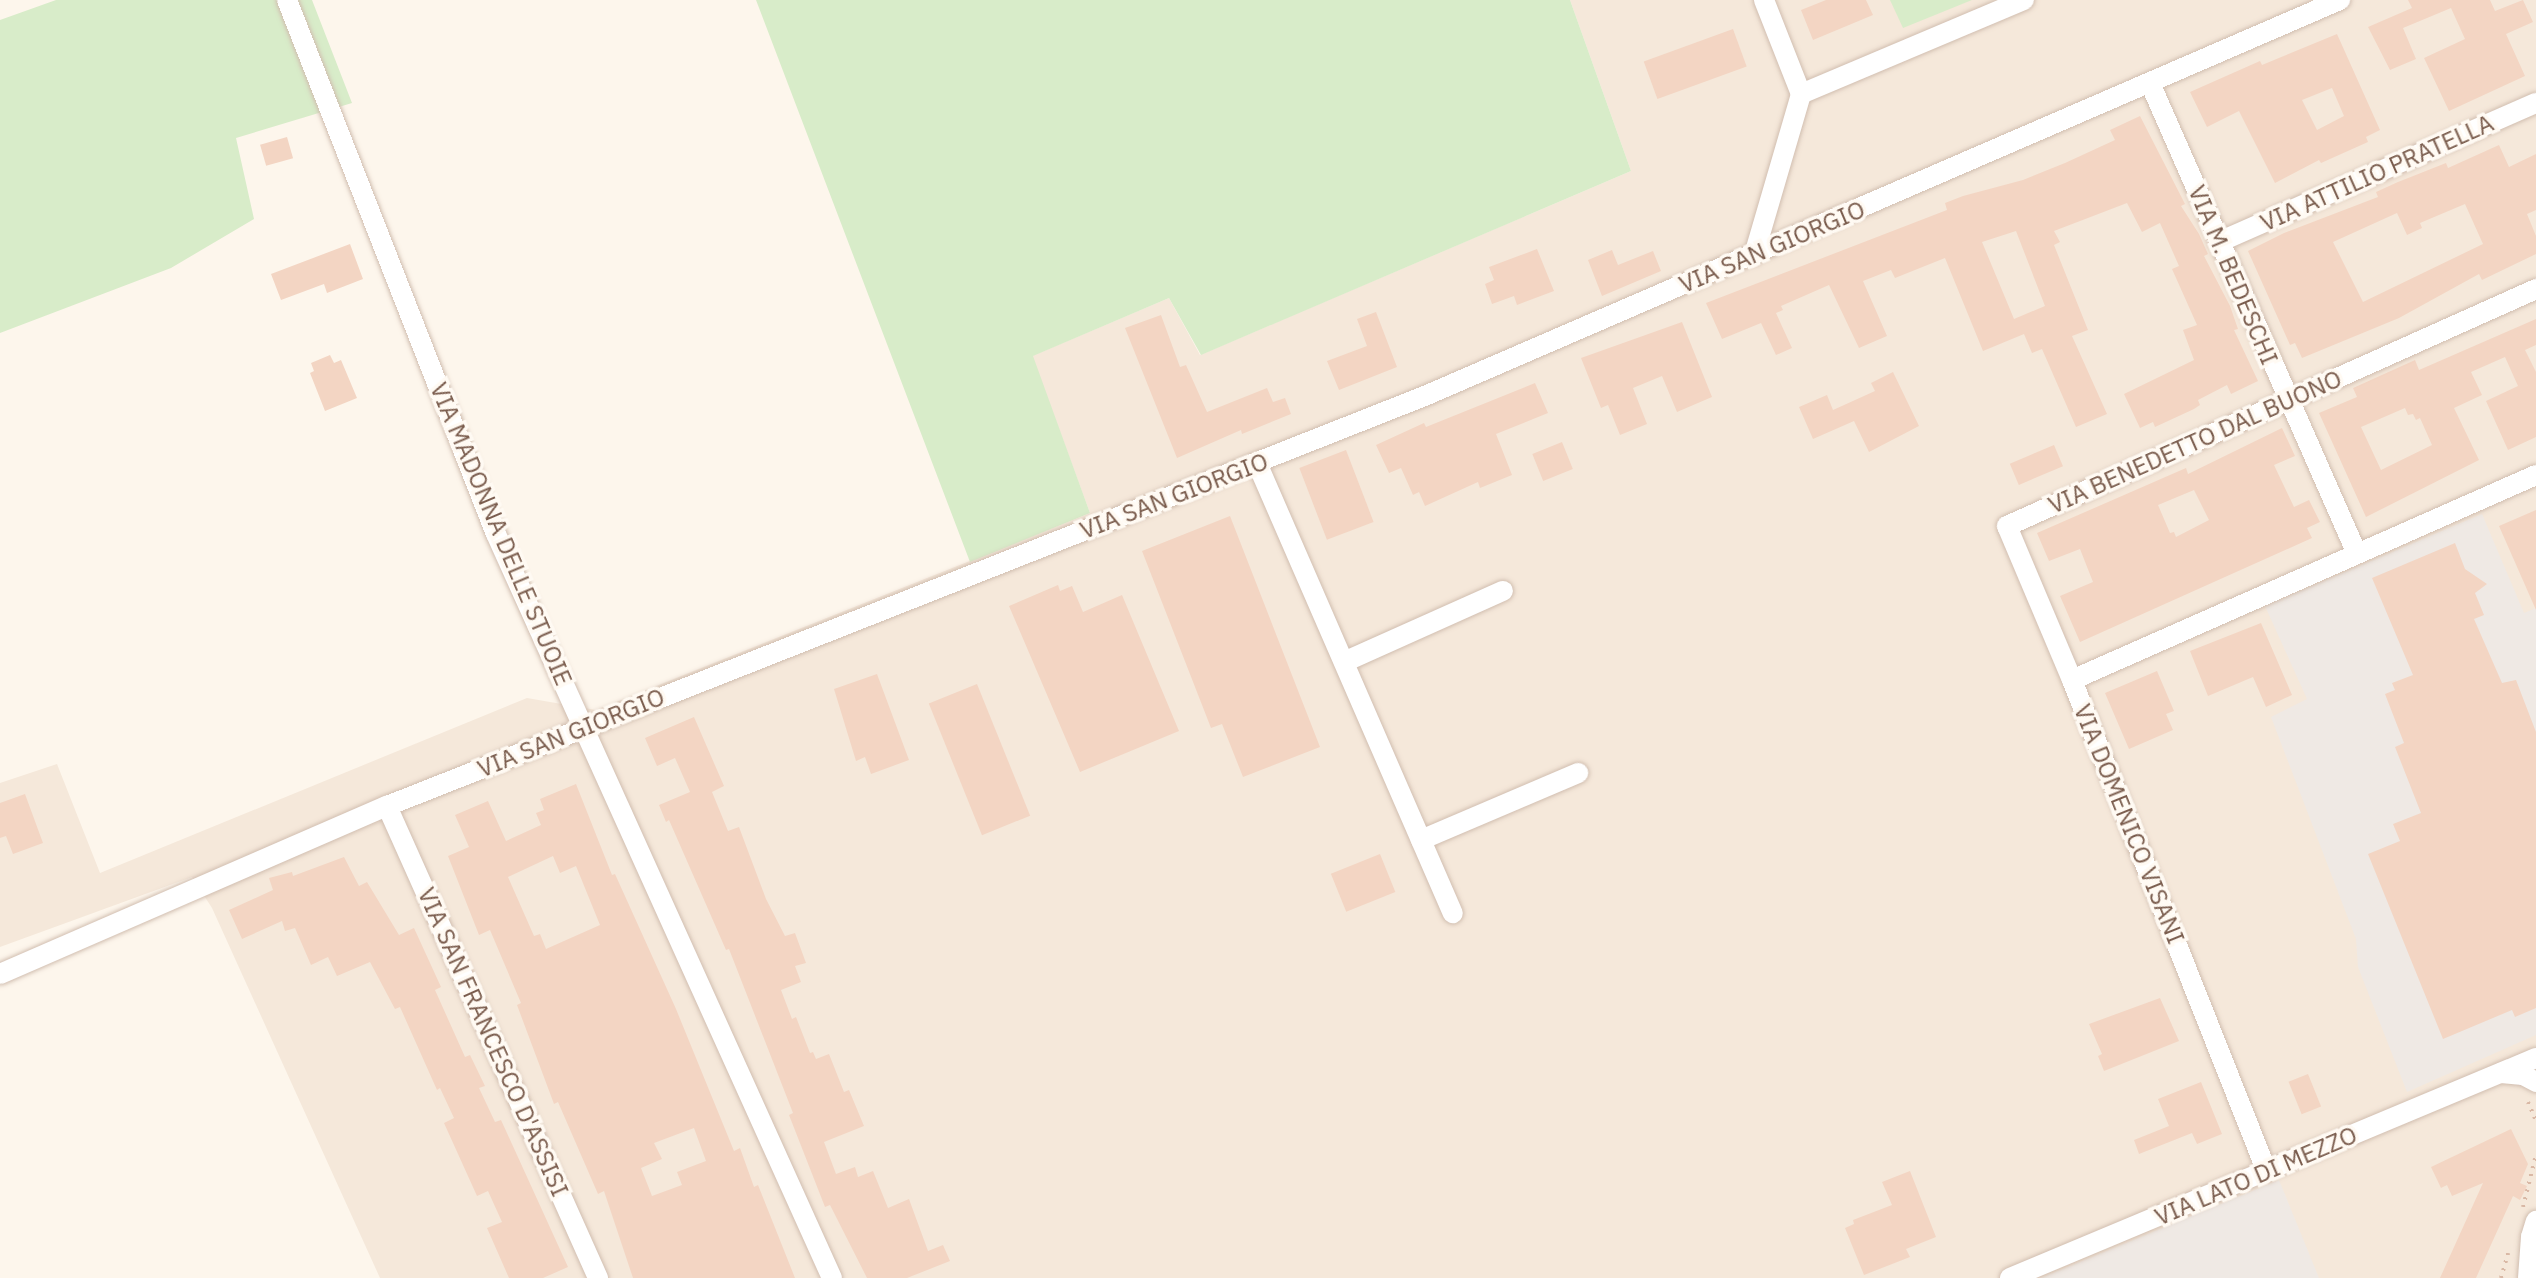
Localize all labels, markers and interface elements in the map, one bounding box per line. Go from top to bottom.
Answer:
street label: VIA ATTILIO PRATELLA [2256,109,2498,237]
street label: VIA M. BEDESCHI [2182,181,2284,369]
street label: VIA SAN GIORGIO [1675,195,1869,299]
street label: VIA BENEDETTO DAL BUONO [2044,364,2346,520]
street label: VIA MADONNA DELLE STUOIE [424,378,578,690]
street label: VIA SAN GIORGIO [1076,447,1272,545]
street label: VIA SAN GIORGIO [473,682,669,784]
street label: VIA DOMENICO VISANI [2068,700,2190,948]
street label: VIA SAN FRANCESCO D'ASSISI [412,883,574,1201]
street label: VIA LATO DI MEZZO [2151,1120,2361,1232]

